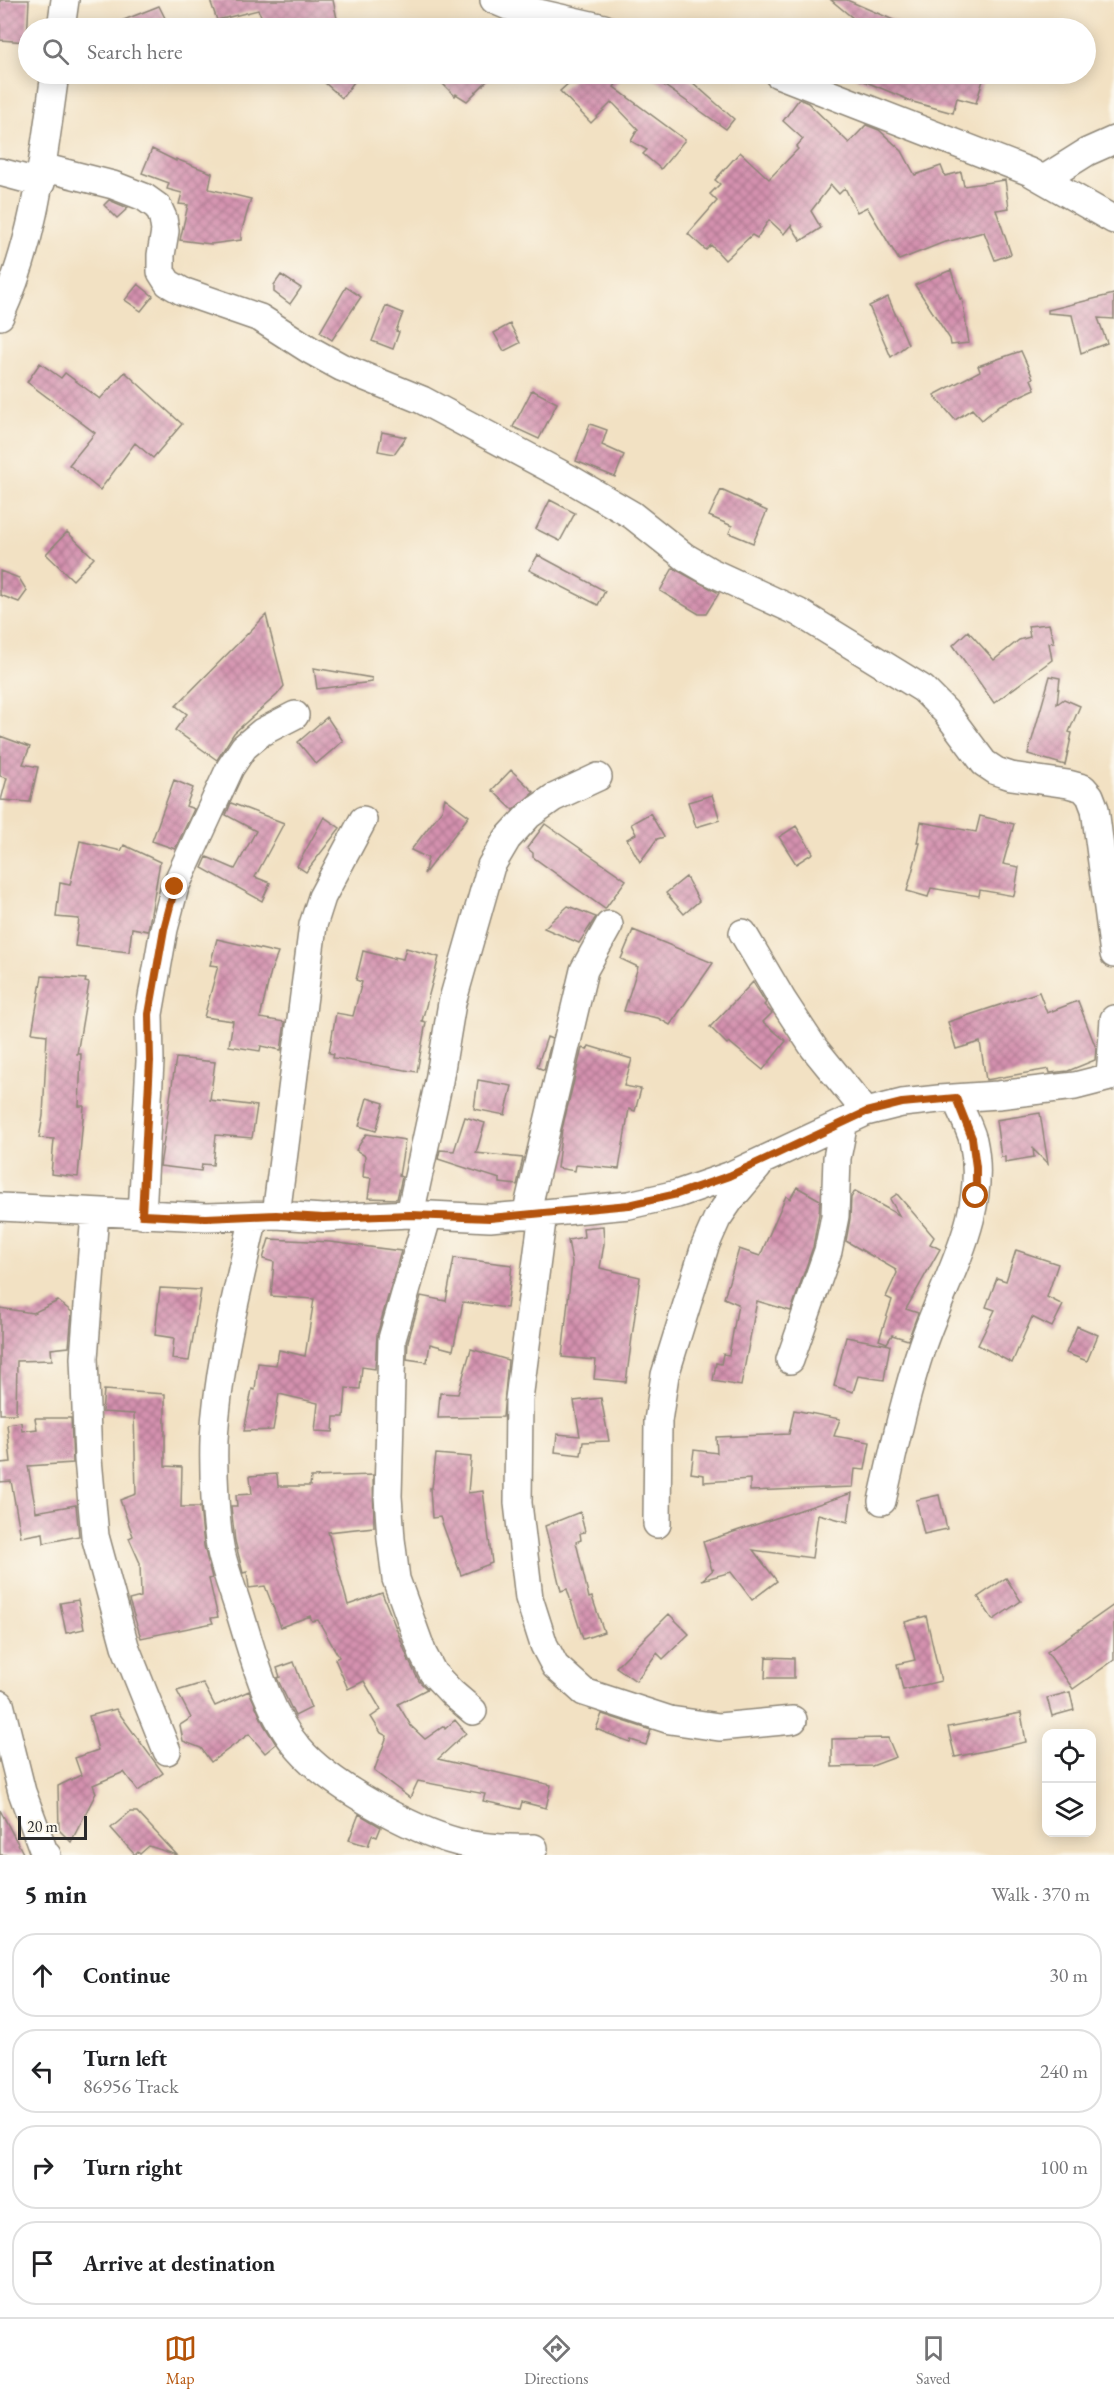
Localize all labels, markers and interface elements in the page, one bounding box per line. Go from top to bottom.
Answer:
search box [18,18,1096,84]
icon: search [39,35,72,68]
text: Search here [87,37,182,66]
route end [161,873,187,899]
route start [962,1182,988,1208]
map controls [1042,1729,1096,1837]
button: locate [1042,1729,1096,1783]
button: layers [1042,1783,1096,1837]
scale bar [18,1813,87,1840]
text: 20 m [27,1816,58,1837]
text: 5 min [24,1877,87,1911]
text: Walk · 370 m [991,1881,1090,1907]
icon: ahead [26,1959,59,1992]
text: Continue [83,1961,170,1990]
text: 30 m [1049,1962,1088,1988]
text: Turn left [83,2044,167,2073]
icon: left [26,2055,59,2088]
text: 240 m [1040,2058,1088,2084]
text: 86956 Track [83,2073,179,2099]
icon: right [26,2151,59,2184]
text: Turn right [83,2153,182,2182]
text: 100 m [1040,2154,1088,2180]
icon: arrive [26,2247,59,2280]
text: Arrive at destination [83,2249,275,2278]
tab: Map [164,2332,197,2389]
tab: Directions [524,2332,589,2389]
tab: Saved [916,2332,950,2389]

